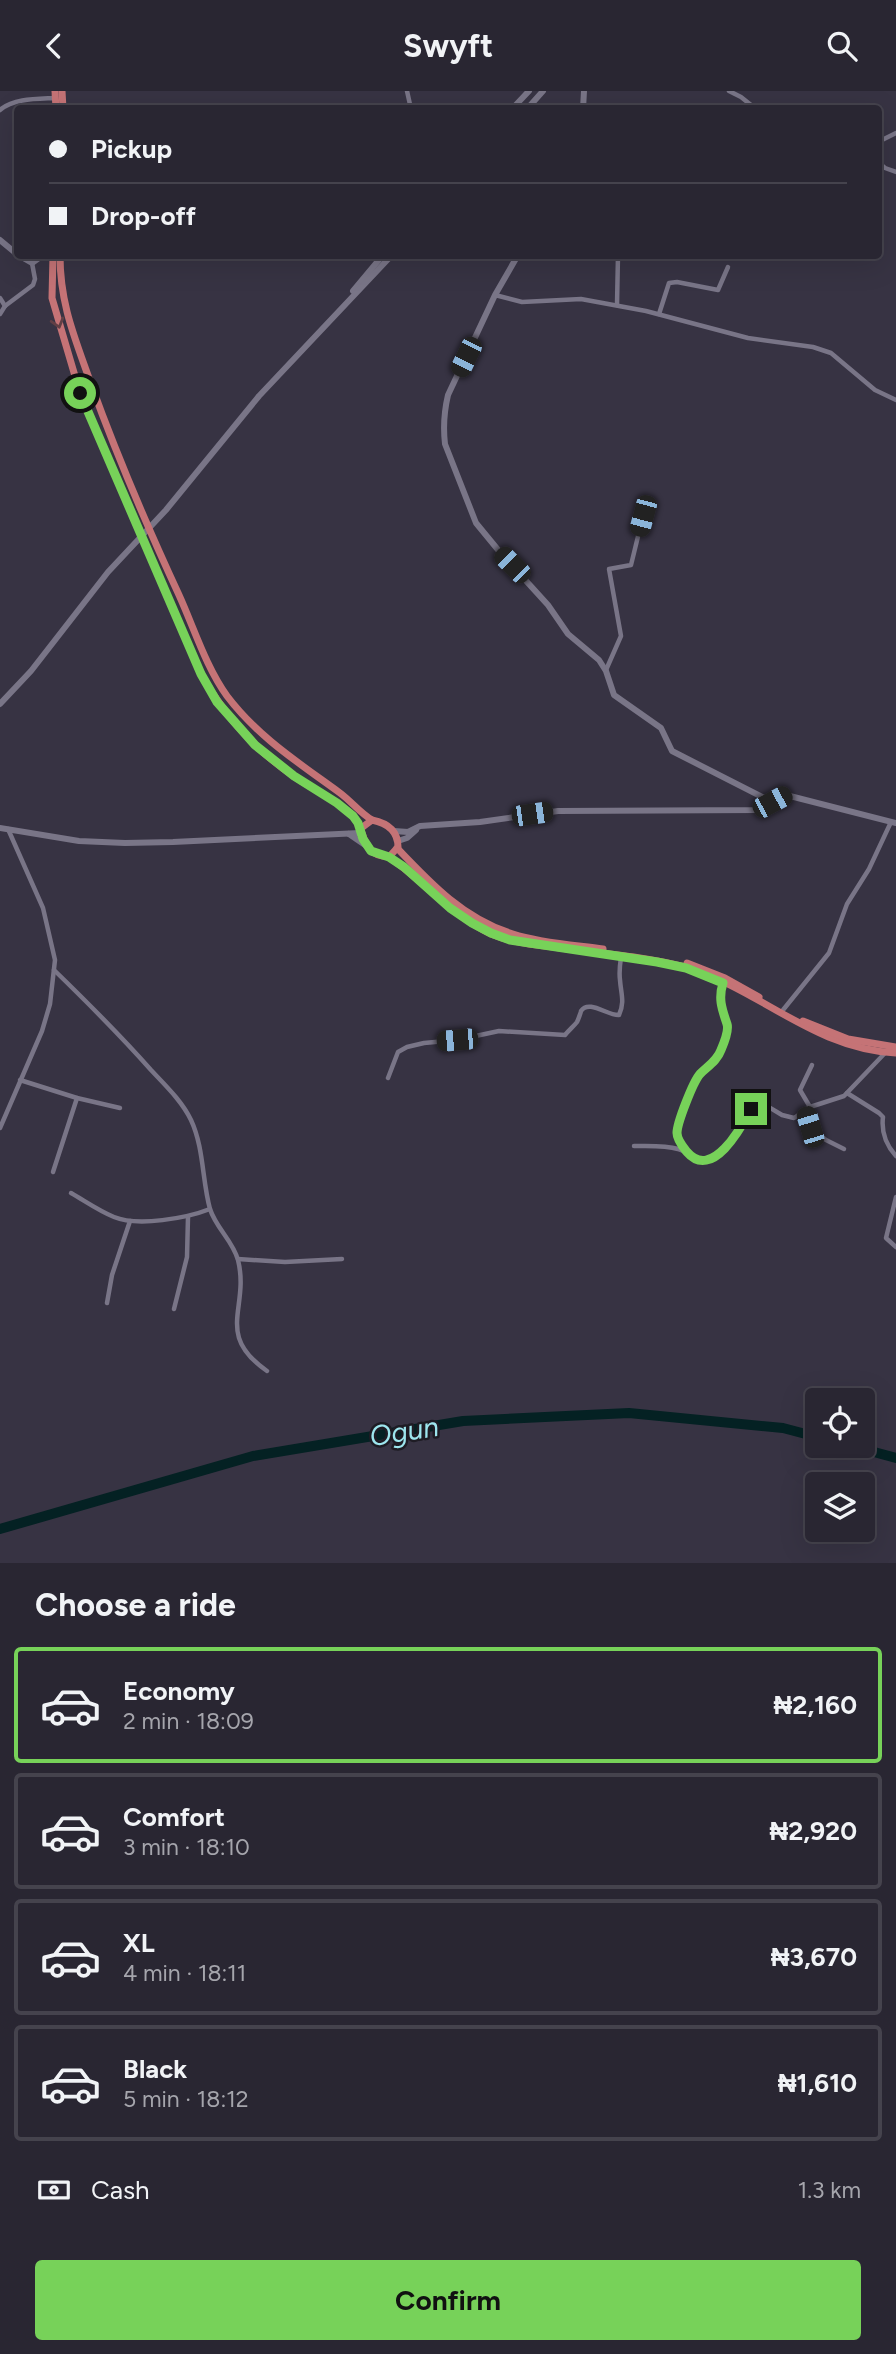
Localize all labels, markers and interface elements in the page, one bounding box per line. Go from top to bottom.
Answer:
icon: back [35,27,73,65]
text: Swyft [403,27,493,65]
icon: search [823,27,861,65]
text: Pickup [91,133,172,165]
text: Drop-off [91,200,196,232]
one-way arrow [50,317,65,329]
car [448,334,485,380]
route start [64,377,96,409]
car [628,493,659,539]
car [490,543,535,587]
car [749,783,796,821]
car [510,801,555,827]
car [436,1028,479,1052]
route end [735,1093,767,1125]
car [794,1104,827,1150]
map controls [805,1388,875,1542]
button: locate [805,1388,875,1458]
water label: Ogun [367,1409,441,1453]
button: layers [805,1472,875,1542]
text: Choose a ride [35,1586,236,1624]
icon: car [39,1674,102,1737]
text: Economy [123,1675,235,1707]
text: ₦2,160 [774,1689,857,1721]
text: 2 min · 18:09 [123,1707,254,1735]
icon: car [39,1800,102,1863]
text: Comfort [123,1801,225,1833]
text: ₦2,920 [770,1815,857,1847]
text: 3 min · 18:10 [123,1833,250,1861]
icon: car [39,1926,102,1989]
text: XL [123,1927,155,1959]
text: ₦3,670 [771,1941,857,1973]
text: 4 min · 18:11 [123,1959,246,1987]
icon: car [39,2052,102,2115]
text: Black [123,2053,187,2085]
text: ₦1,610 [778,2067,857,2099]
text: 5 min · 18:12 [123,2085,249,2113]
icon: cash [35,2171,73,2209]
text: Cash [91,2174,150,2206]
text: 1.3 km [798,2176,861,2204]
button: Confirm [35,2260,861,2340]

